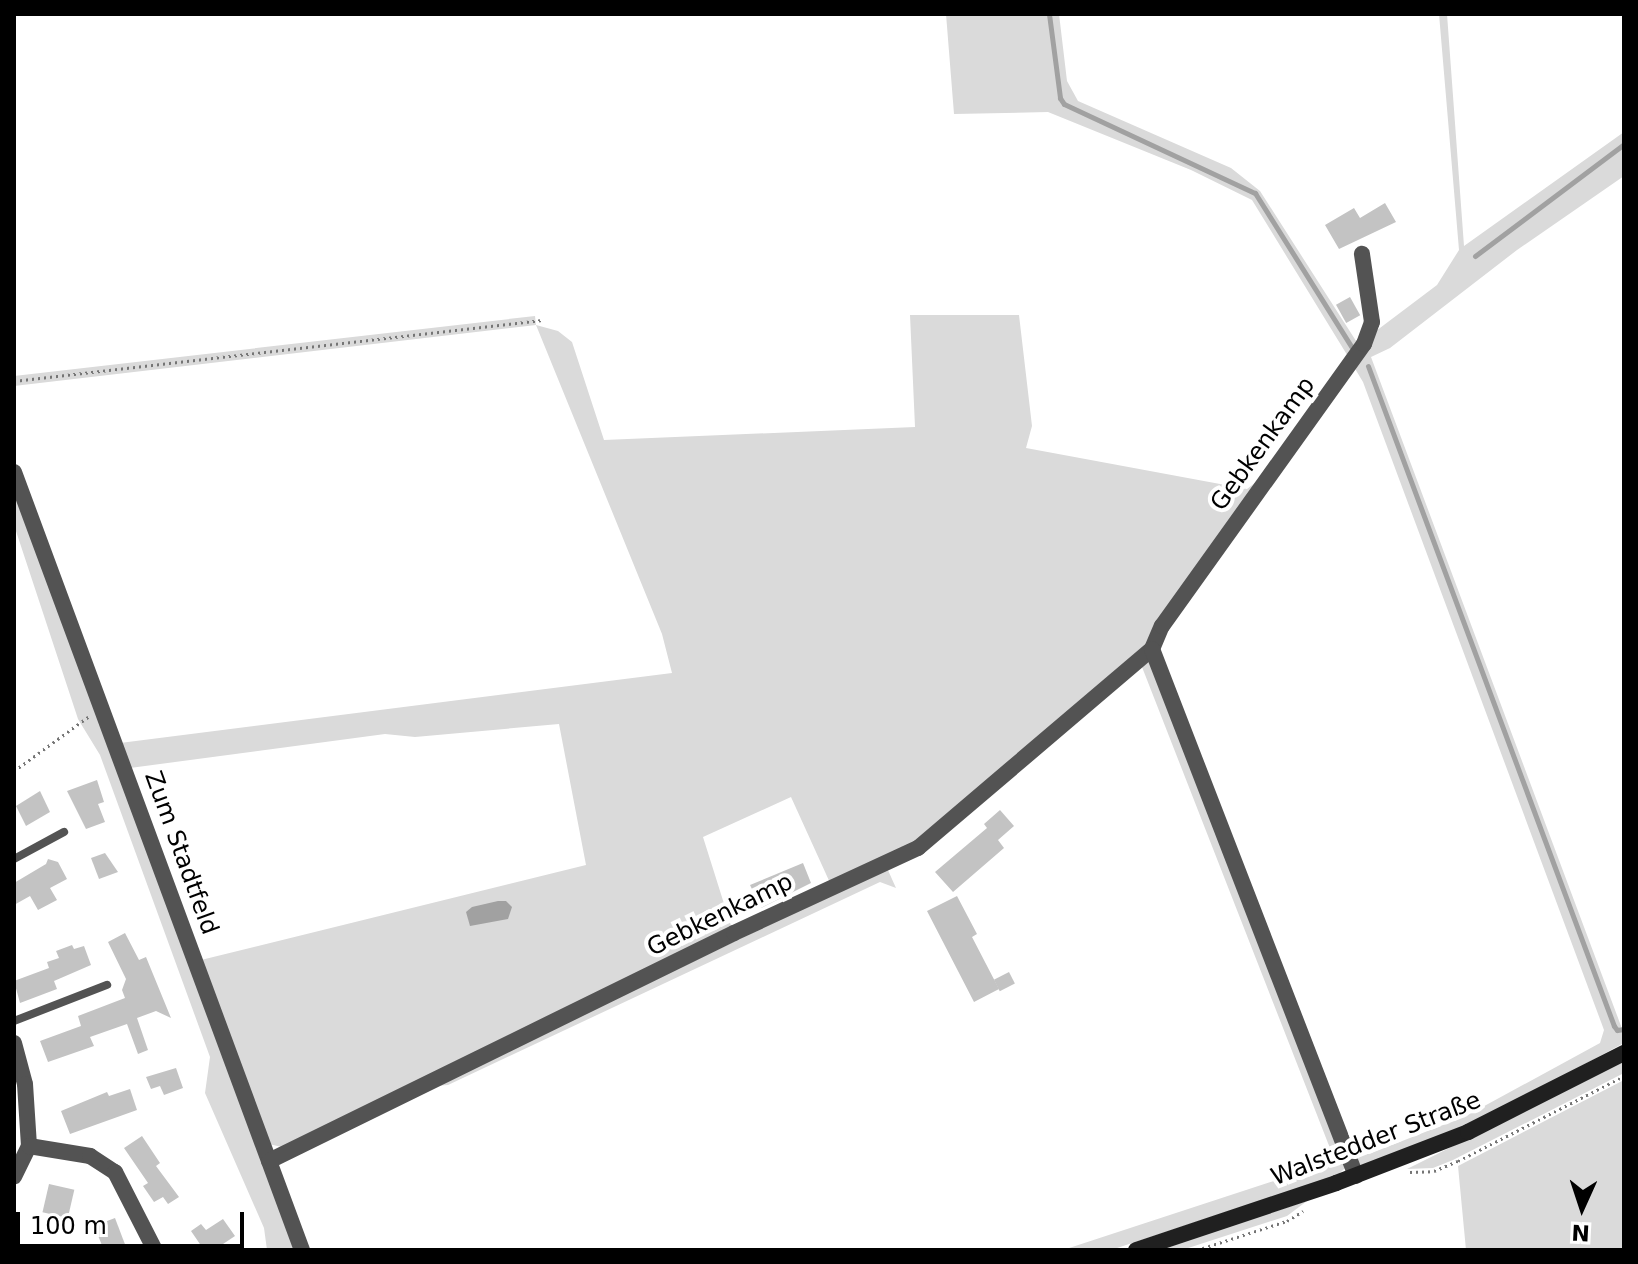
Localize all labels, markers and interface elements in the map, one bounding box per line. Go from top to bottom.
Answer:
street label: Gebkenkamp [1205,371,1321,517]
street label: Zum Stadtfeld [138,767,224,939]
street label: Gebkenkamp [642,867,798,963]
street label: Walstedder Straße [1267,1086,1485,1192]
north arrow [1542,1168,1622,1248]
scale bar [20,1196,248,1246]
text: 100 m [30,1212,107,1240]
text: N [1571,1220,1591,1245]

